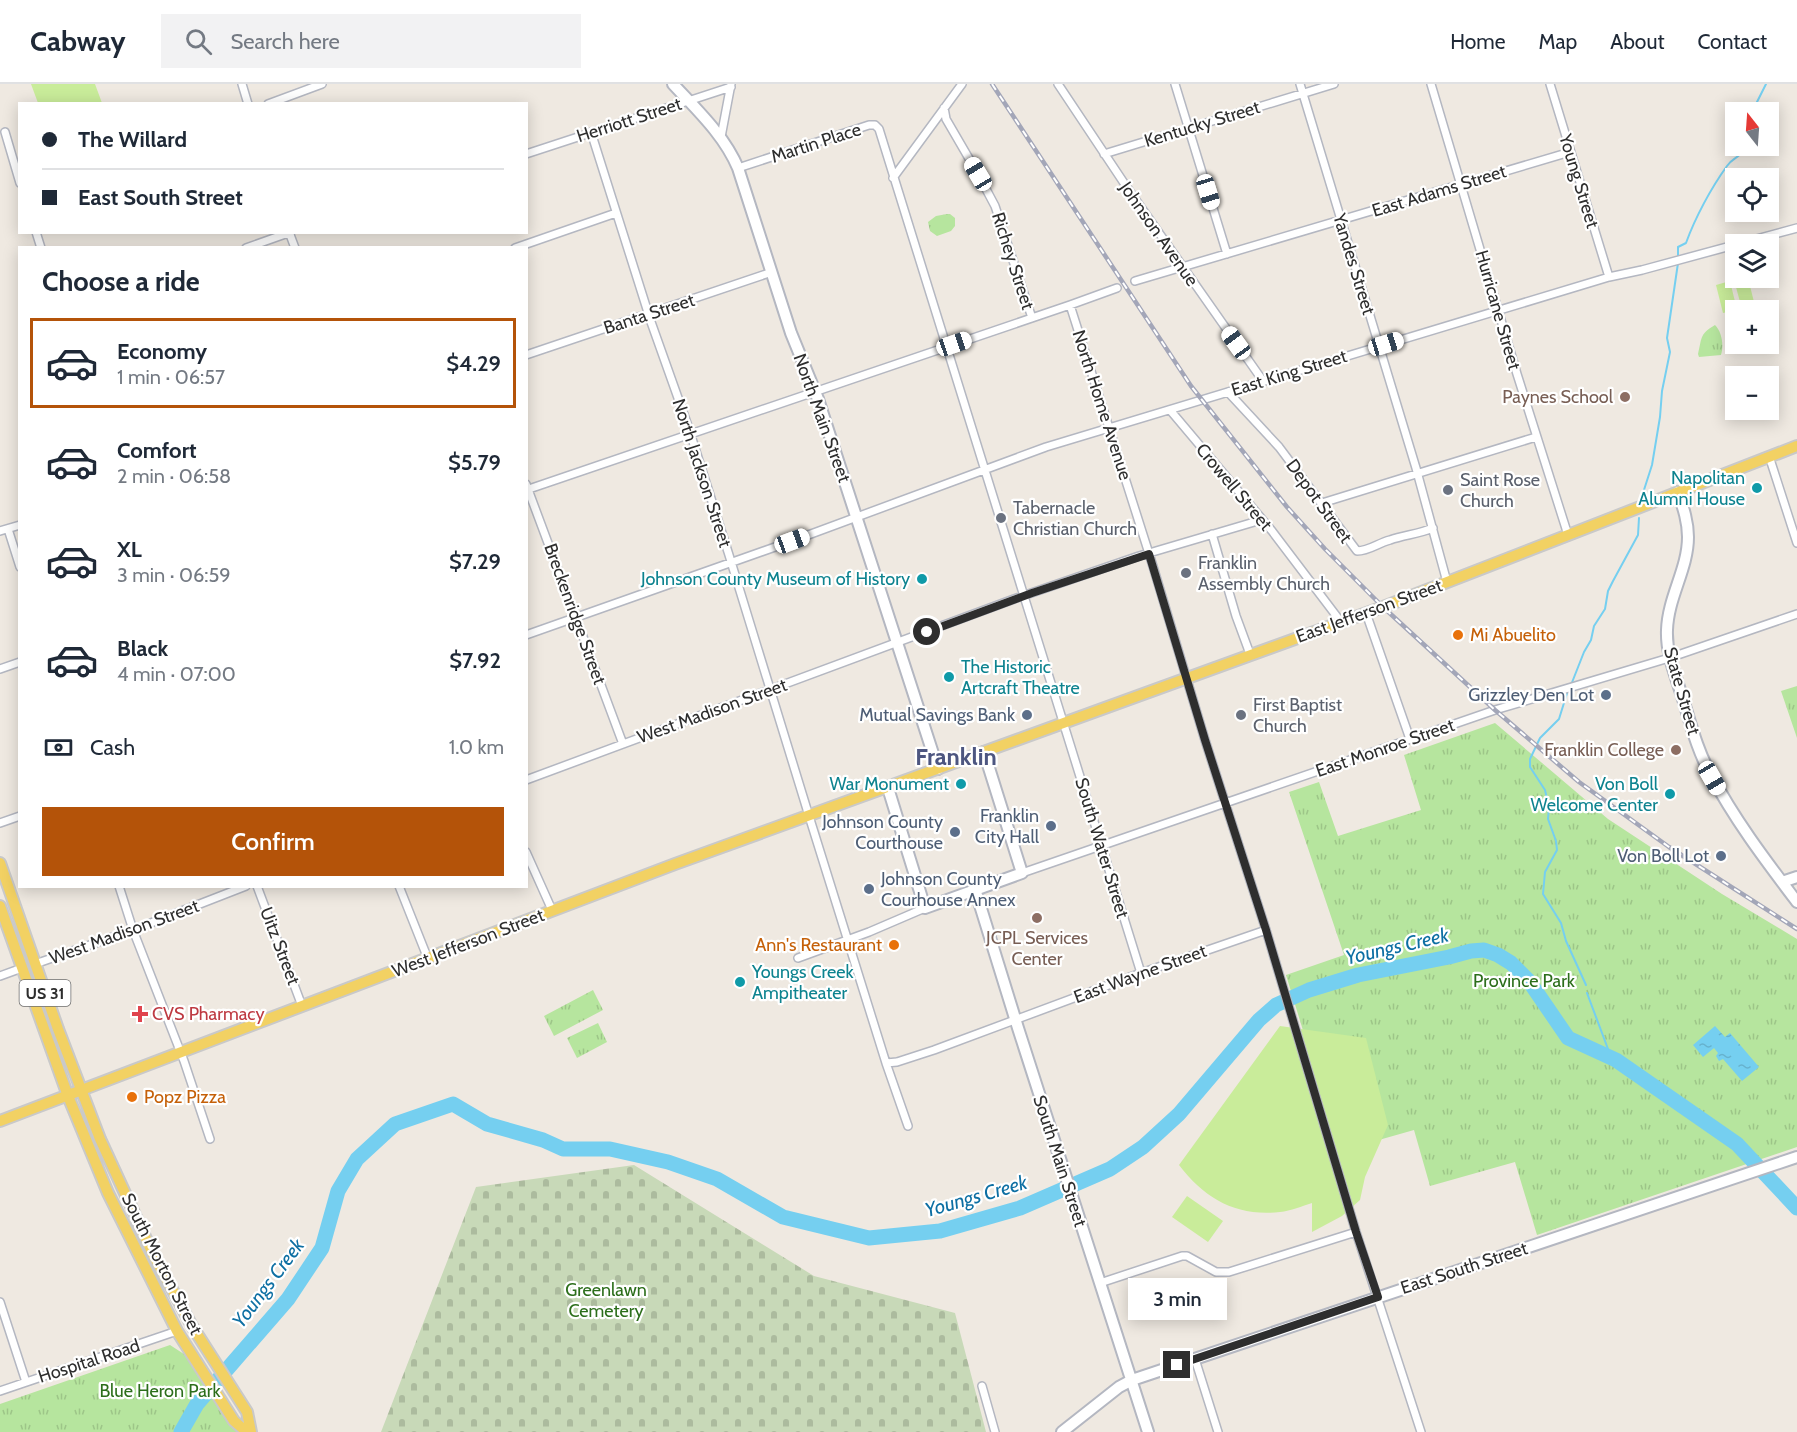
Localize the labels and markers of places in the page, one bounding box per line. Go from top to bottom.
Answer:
place label: Paynes School [1502,386,1614,408]
marker: Paynes School [1618,390,1632,404]
place label: Napolitan Alumni House [1638,467,1745,510]
place label: Saint Rose Church [1460,469,1540,512]
marker: Napolitan Alumni House [1750,481,1764,495]
marker: Saint Rose Church [1441,483,1455,497]
place label: Tabernacle Christian Church [1013,497,1137,540]
marker: Tabernacle Christian Church [994,511,1008,525]
place label: Franklin Assembly Church [1198,552,1330,595]
marker: Franklin Assembly Church [1179,566,1193,580]
place label: Johnson County Museum of History [640,568,910,590]
marker: Johnson County Museum of History [915,572,929,586]
place label: Mi Abuelito [1470,624,1556,646]
marker: Mi Abuelito [1451,628,1465,642]
place label: The Historic Artcraft Theatre [961,656,1080,699]
marker: The Historic Artcraft Theatre [942,670,956,684]
place label: Grizzley Den Lot [1468,684,1594,706]
marker: Grizzley Den Lot [1599,688,1613,702]
place label: First Baptist Church [1253,694,1342,737]
place label: Mutual Savings Bank [859,704,1016,726]
marker: Mutual Savings Bank [1020,708,1034,722]
marker: First Baptist Church [1234,708,1248,722]
place label: Franklin College [1544,739,1664,761]
marker: Franklin College [1669,743,1683,757]
place label: War Monument [830,773,949,795]
place label: Von Boll Welcome Center [1530,773,1659,816]
marker: War Monument [954,777,968,791]
marker: Von Boll Welcome Center [1663,787,1677,801]
place label: Franklin City Hall [975,805,1040,848]
place label: Johnson County Courthouse [821,811,943,854]
marker: Franklin City Hall [1044,819,1058,833]
marker: Johnson County Courthouse [948,825,962,839]
place label: Von Boll Lot [1617,845,1709,867]
marker: Von Boll Lot [1714,849,1728,863]
place label: Johnson County Courhouse Annex [880,868,1016,911]
marker: Johnson County Courhouse Annex [862,882,876,896]
marker: JCPL Services Center [1030,911,1044,925]
place label: JCPL Services Center [985,927,1088,970]
place label: Ann's Restaurant [755,934,882,956]
marker: Ann's Restaurant [887,938,901,952]
place label: Youngs Creek Ampitheater [751,961,854,1004]
marker: Youngs Creek Ampitheater [733,975,747,989]
place label: CVS Pharmacy [152,1003,265,1025]
marker: CVS Pharmacy [133,1007,147,1021]
place label: Popz Pizza [144,1086,226,1108]
marker: Popz Pizza [125,1090,139,1104]

